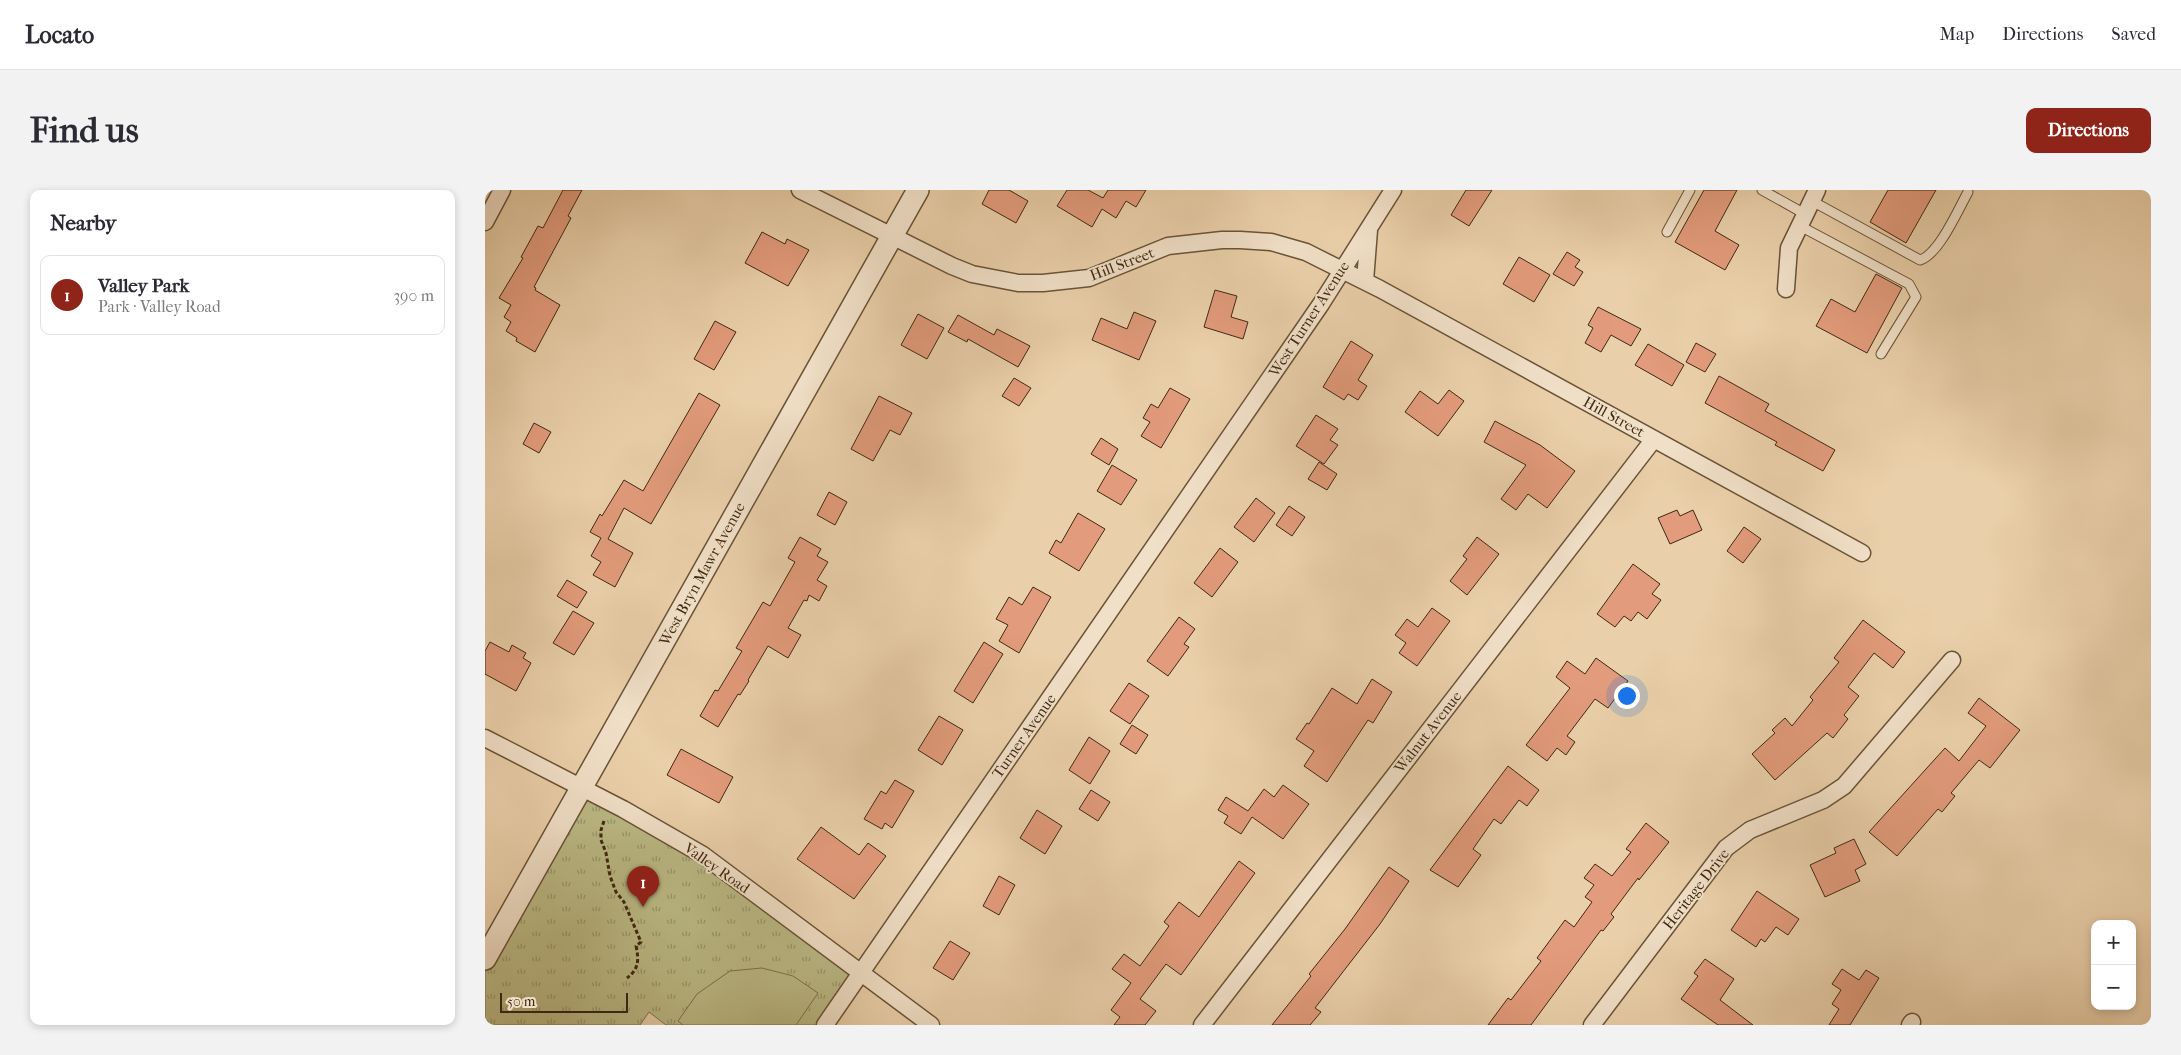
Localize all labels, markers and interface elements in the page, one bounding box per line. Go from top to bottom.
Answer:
text: Locato [25,21,94,49]
text: Map [1940,24,1974,45]
text: Directions [2002,24,2083,45]
text: Saved [2111,24,2156,45]
button: Directions [2026,108,2151,153]
text: Find us [30,110,139,151]
text: Nearby [50,211,116,235]
street label: Hill Street [1087,243,1157,284]
street label: West Turner Avenue [1264,257,1353,381]
text: Valley Park [98,275,189,297]
text: 1 [64,286,70,305]
text: 390 m [393,286,434,305]
text: Park · Valley Road [98,297,221,316]
street label: Hill Street [1580,393,1648,442]
street label: West Bryn Mawr Avenue [655,499,749,650]
your location [1614,683,1640,709]
street label: Walnut Avenue [1390,687,1466,777]
street label: Turner Avenue [988,690,1060,782]
street label: Valley Road [680,838,754,898]
street label: Heritage Drive [1659,845,1733,933]
pin: 1 [627,866,659,907]
map controls [2091,920,2136,1010]
button: + [2091,920,2136,965]
button: − [2091,965,2136,1010]
scale bar [500,990,627,1013]
text: 50 m [507,993,535,1010]

